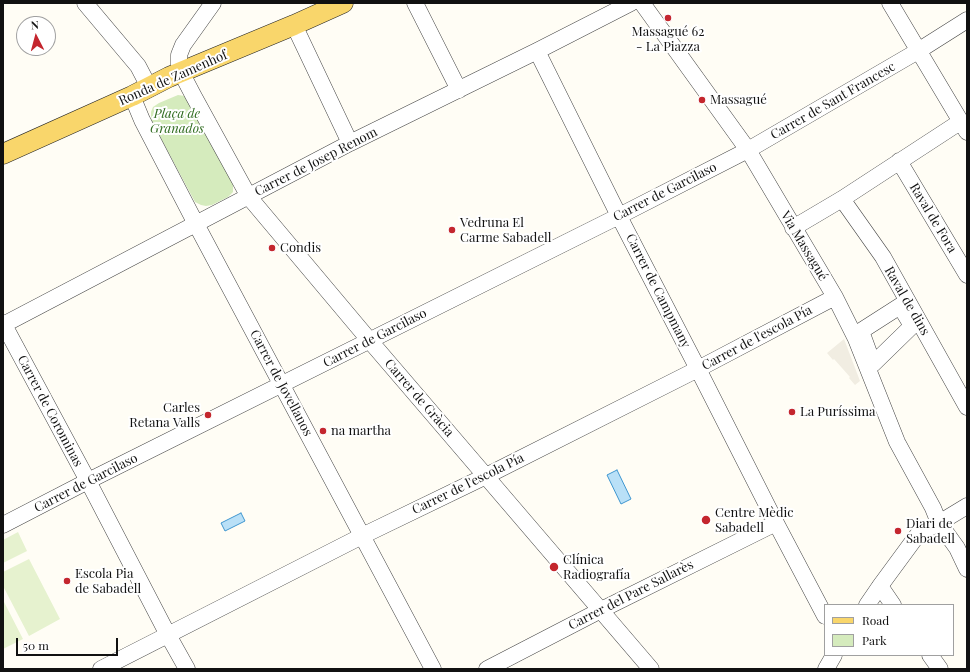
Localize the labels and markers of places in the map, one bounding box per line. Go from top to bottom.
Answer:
marker: Massagué 62 - La Piazza [663,13,673,23]
place label: Massagué 62 - La Piazza [631,24,705,55]
place label: Massagué [710,92,767,108]
marker: Massagué [697,95,707,105]
place label: Vedruna El Carme Sabadell [460,215,551,246]
marker: Vedruna El Carme Sabadell [447,225,457,235]
place label: Condis [280,240,321,256]
marker: Condis [267,243,277,253]
place label: Carles Retana Valls [129,400,200,431]
place label: La Puríssima [800,404,876,420]
marker: La Puríssima [787,407,797,417]
marker: Carles Retana Valls [203,410,213,420]
place label: na martha [331,423,391,439]
marker: na martha [318,426,328,436]
place label: Centre Mèdic Sabadell [715,505,794,536]
marker: Centre Mèdic Sabadell [700,514,712,526]
place label: Diari de Sabadell [906,516,955,547]
marker: Diari de Sabadell [893,526,903,536]
place label: Clínica Radiografía [563,552,630,583]
marker: Clínica Radiografía [548,561,560,573]
place label: Escola Pia de Sabadell [75,566,141,597]
marker: Escola Pia de Sabadell [62,576,72,586]

